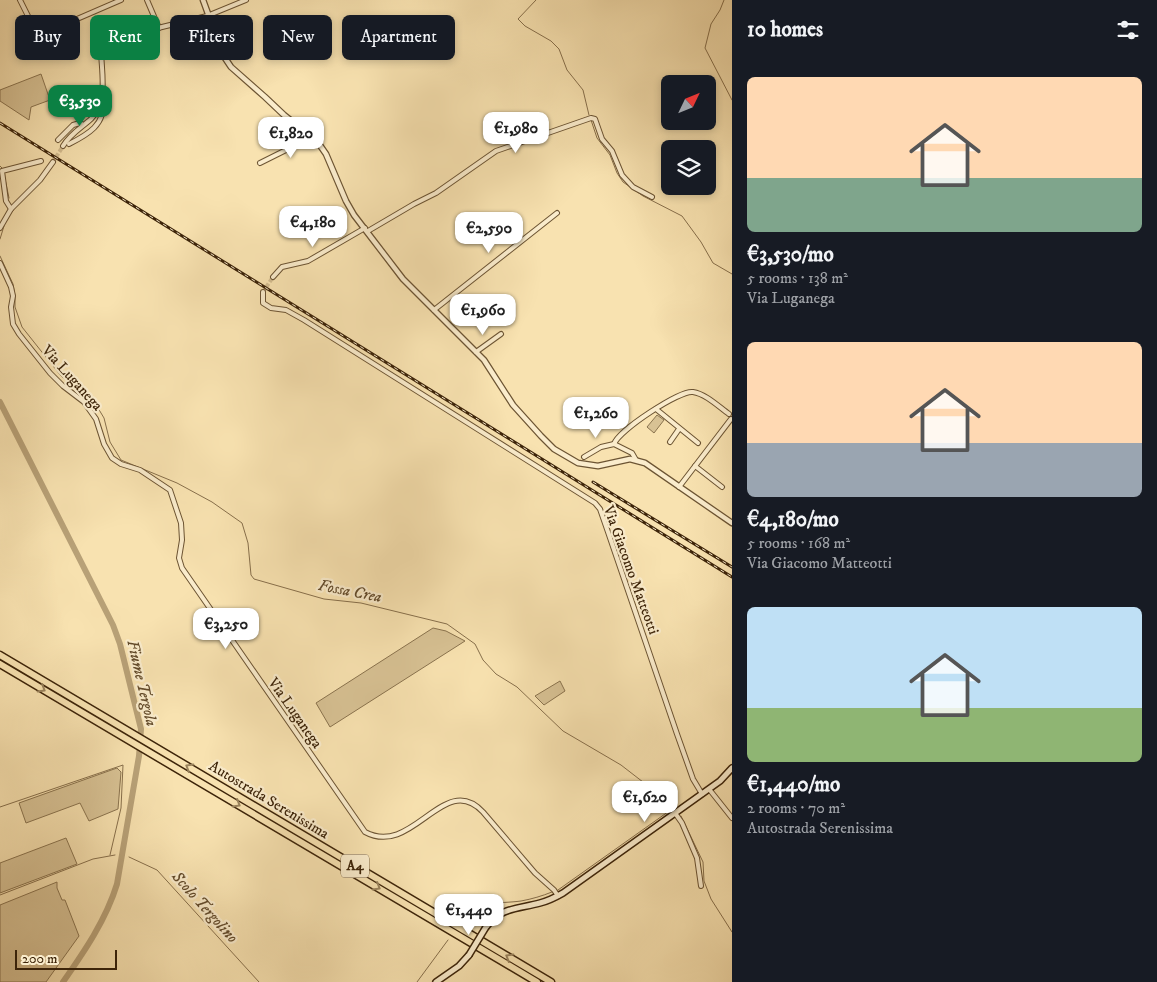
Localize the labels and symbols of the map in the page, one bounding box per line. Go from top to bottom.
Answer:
north arrow [661,75,716,130]
pin: €3,530 [39,84,121,127]
pin: €1,980 [475,112,557,154]
pin: €1,820 [250,116,332,159]
pin: €4,180 [272,206,354,248]
pin: €2,590 [448,212,530,254]
pin: €1,960 [442,294,524,336]
street label: Via Luganega [37,340,107,415]
pin: €1,260 [555,396,637,439]
street label: Via Giacomo Matteotti [599,502,663,637]
water label: Fossa Crea [317,575,383,607]
pin: €3,250 [185,608,267,650]
water label: Fiume Tergola [122,638,162,728]
street label: Via Luganega [263,673,327,753]
one-way arrow [36,682,45,692]
street label: Autostrada Serenissima [205,757,333,844]
one-way arrow [185,763,194,773]
pin: €1,620 [604,780,686,823]
one-way arrow [231,798,240,808]
road number: A4 [341,854,369,878]
water label: Scolo Tergolino [167,866,242,947]
one-way arrow [371,881,380,891]
pin: €1,440 [428,894,510,936]
scale bar [15,947,118,970]
one-way arrow [506,954,515,964]

